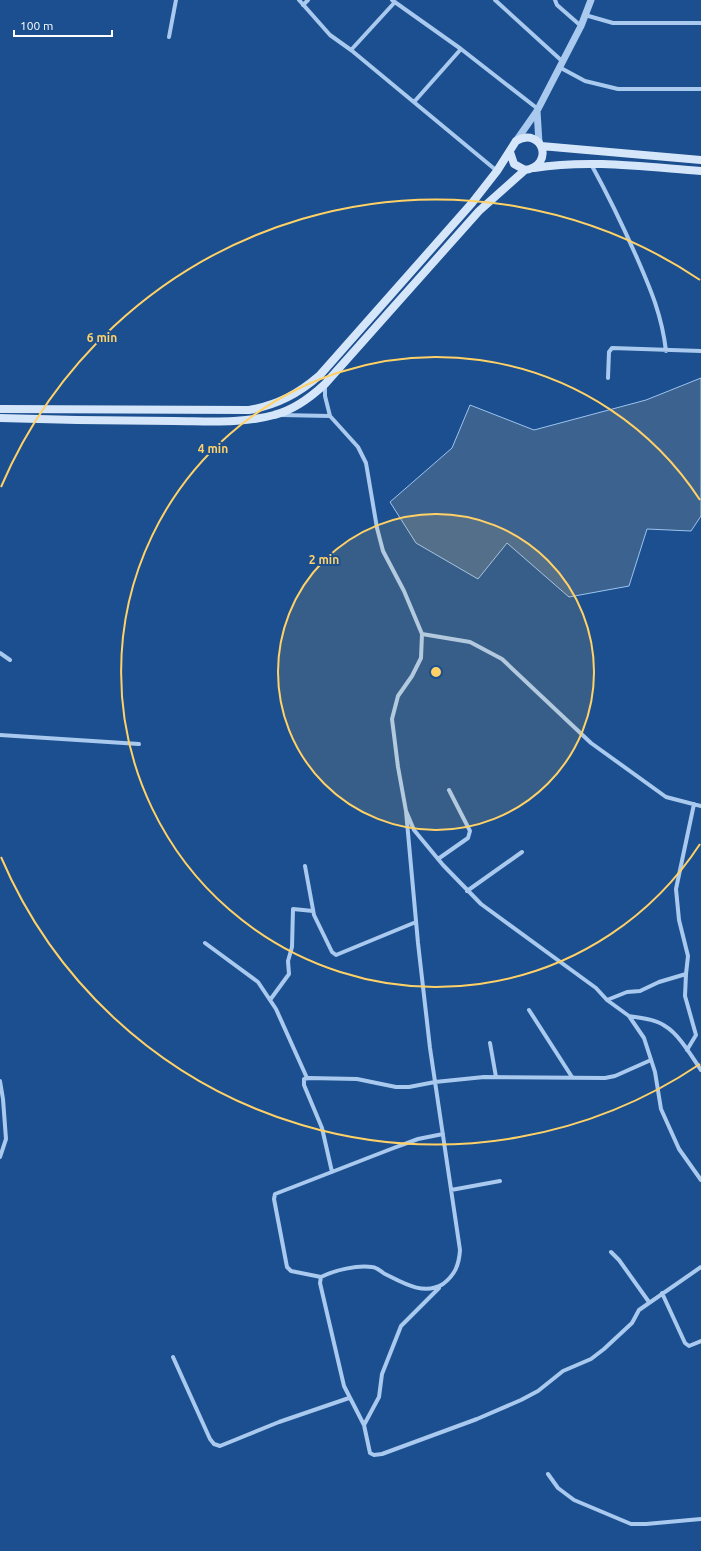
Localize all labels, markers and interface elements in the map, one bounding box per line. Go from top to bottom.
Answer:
scale bar [14,12,112,38]
text: 100 m [20,19,53,32]
text: 6 min [87,331,117,344]
text: 4 min [198,442,228,455]
text: 2 min [309,553,339,566]
centre of rings [429,665,443,679]

